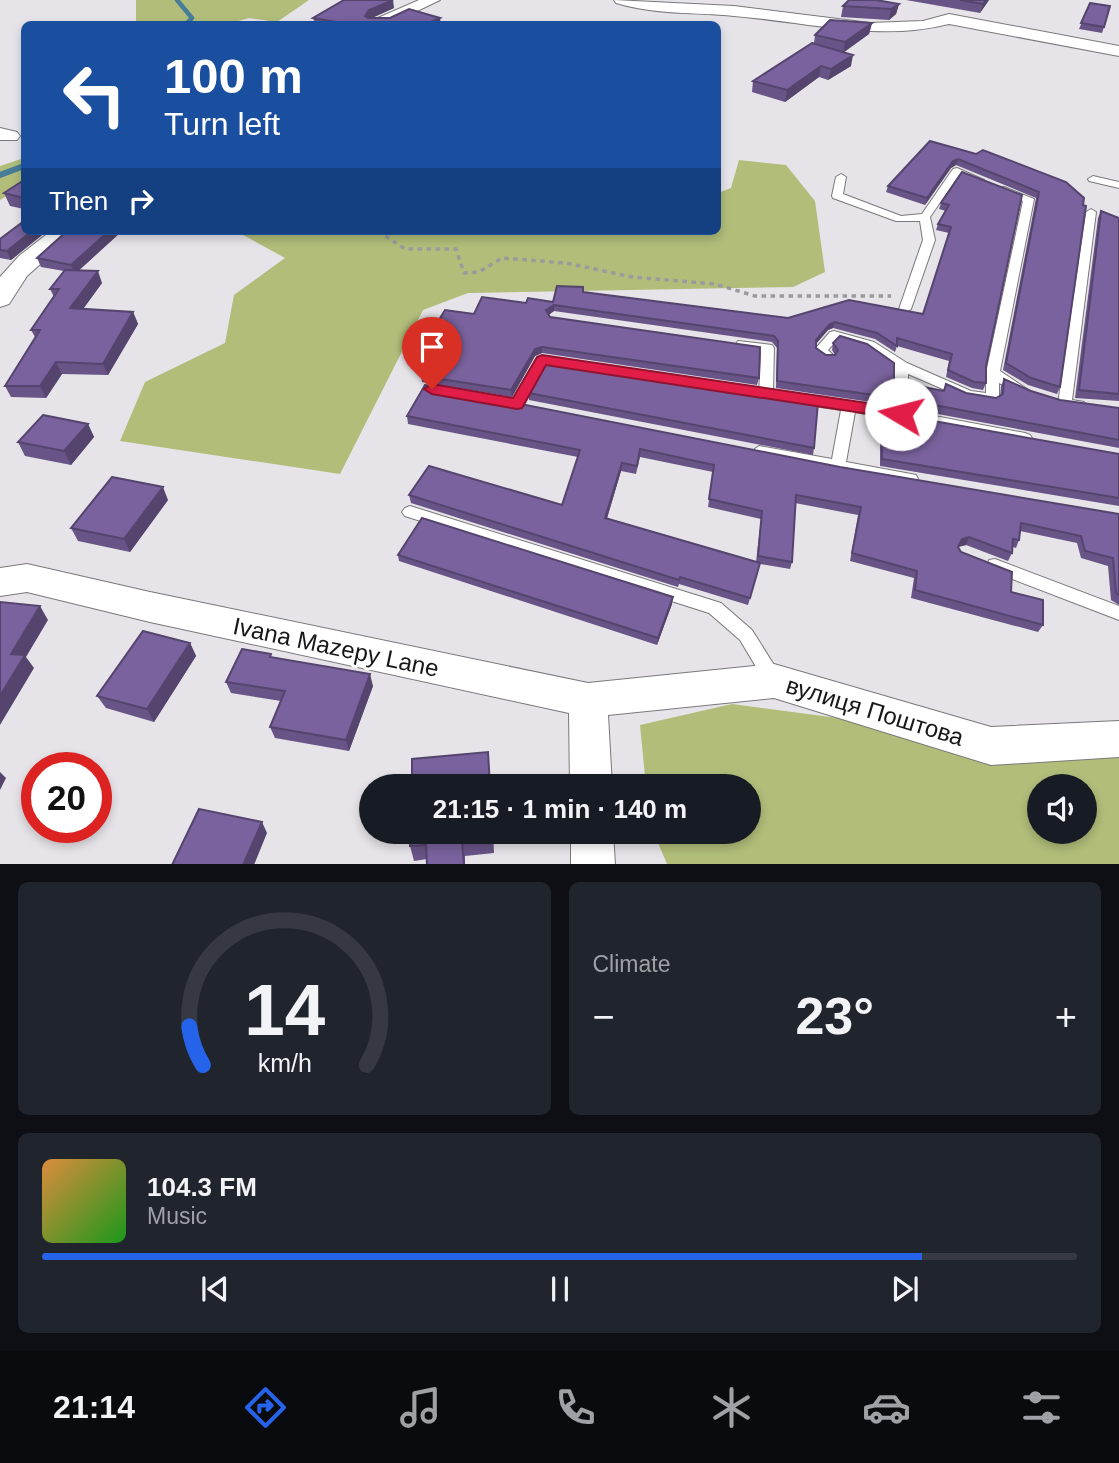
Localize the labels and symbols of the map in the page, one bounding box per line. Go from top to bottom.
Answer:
pin [402,317,462,389]
position arrow [864,377,938,451]
street label: Ivana Mazepy Lane [231,612,441,682]
street label: вулиця Поштова [783,671,968,751]
speed limit sign: 20 [21,752,112,843]

